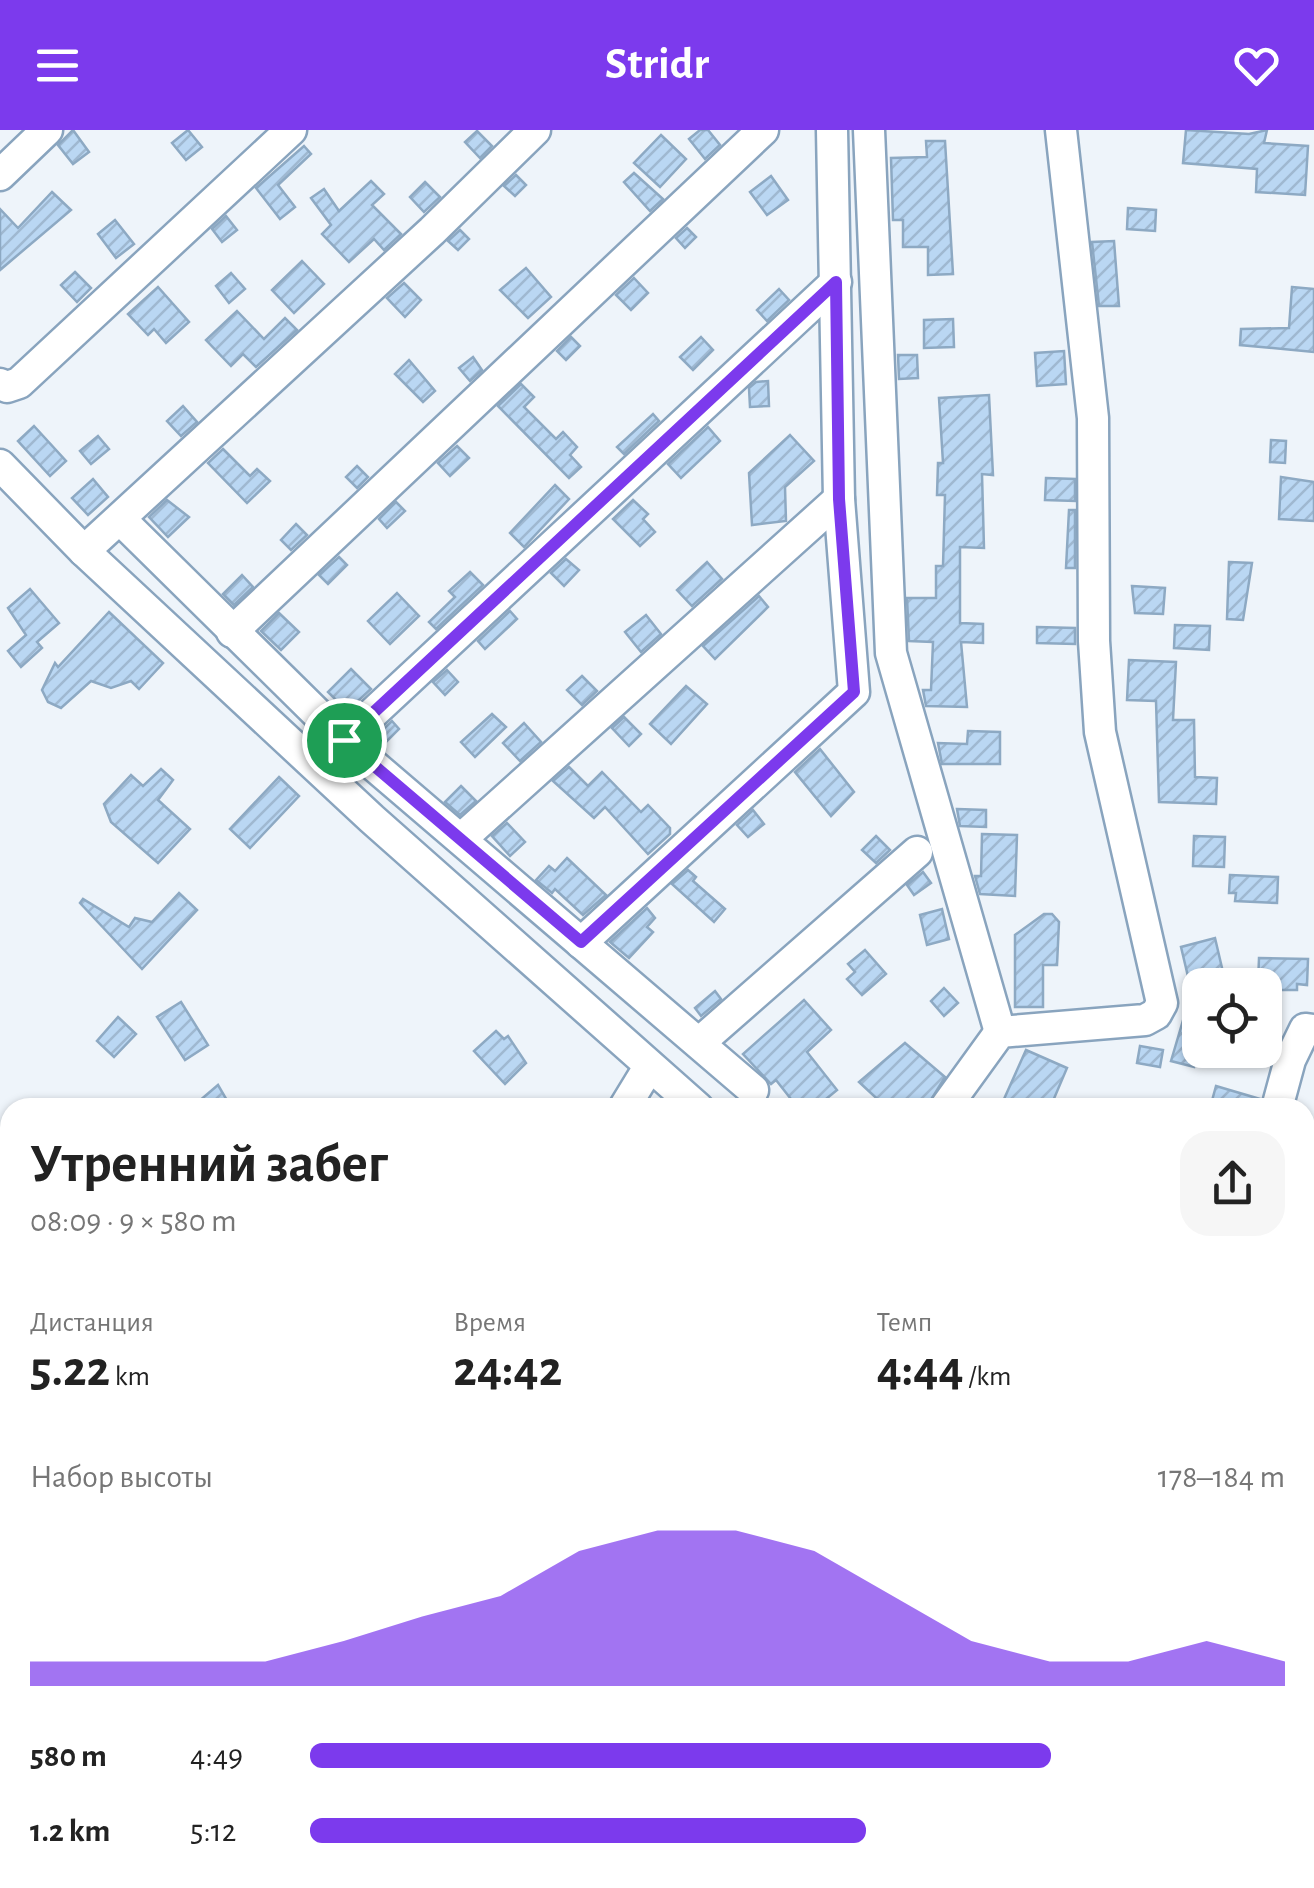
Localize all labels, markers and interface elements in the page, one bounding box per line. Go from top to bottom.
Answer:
icon: menu [30,38,85,93]
icon: heart [1229,38,1284,93]
text: Stridr [605,42,709,87]
pin [302,698,387,783]
icon: arrive [317,713,372,768]
map controls [1182,968,1282,1068]
button: locate [1182,968,1282,1068]
button: share [1180,1131,1285,1236]
text: Утренний забег [30,1137,388,1192]
text: 08:09 · 9 × 580 m [30,1205,237,1237]
text: Дистанция [30,1309,154,1337]
text: Время [453,1309,526,1337]
text: Темп [877,1309,932,1337]
text: 5.22 [30,1345,110,1395]
text: 24:42 [453,1345,562,1395]
text: 4:44 [877,1345,964,1395]
text: km [110,1363,150,1391]
text: /km [964,1363,1011,1391]
text: Набор высоты [30,1461,213,1493]
text: 178–184 m [1158,1461,1285,1493]
text: 580 m [30,1740,107,1772]
text: 4:49 [190,1740,243,1772]
text: 1.2 km [30,1815,110,1847]
text: 5:12 [190,1815,236,1847]

